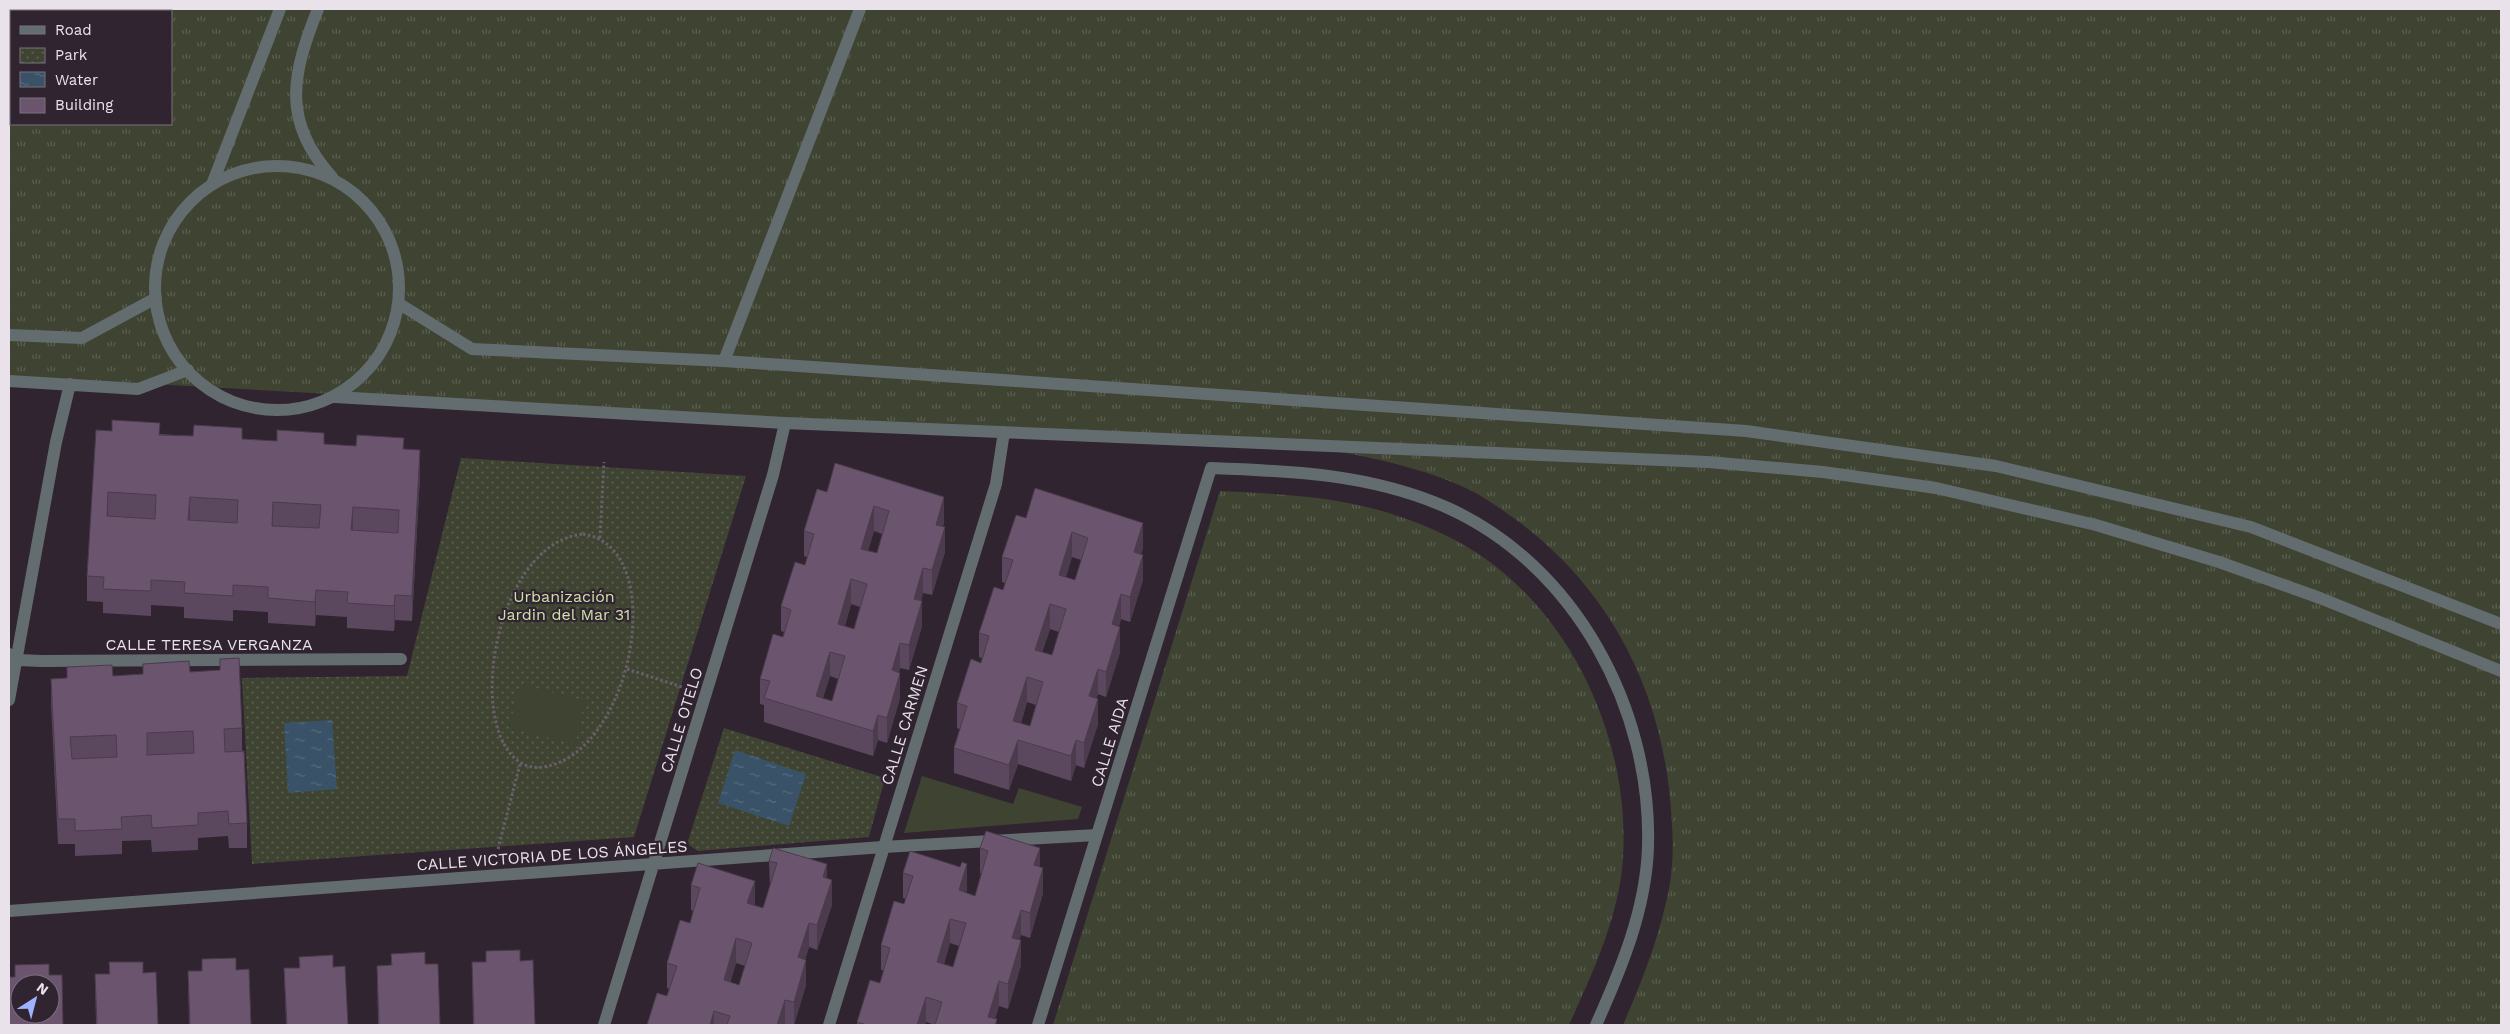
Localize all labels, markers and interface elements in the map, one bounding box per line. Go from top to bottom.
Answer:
legend [10,10,172,125]
text: Road [55,21,92,39]
text: Park [55,46,88,64]
text: Water [55,71,98,89]
text: Building [55,96,113,114]
park label: Urbanización Jardin del Mar 31 [498,587,630,624]
street label: CALLE TERESA VERGANZA [105,635,313,654]
street label: CALLE CARMEN [877,663,932,787]
street label: CALLE OTELO [656,665,706,775]
street label: CALLE AIDA [1087,695,1132,789]
street label: CALLE VICTORIA DE LOS ÁNGELES [416,837,688,874]
north arrow [10,974,60,1024]
text: N [34,979,52,998]

